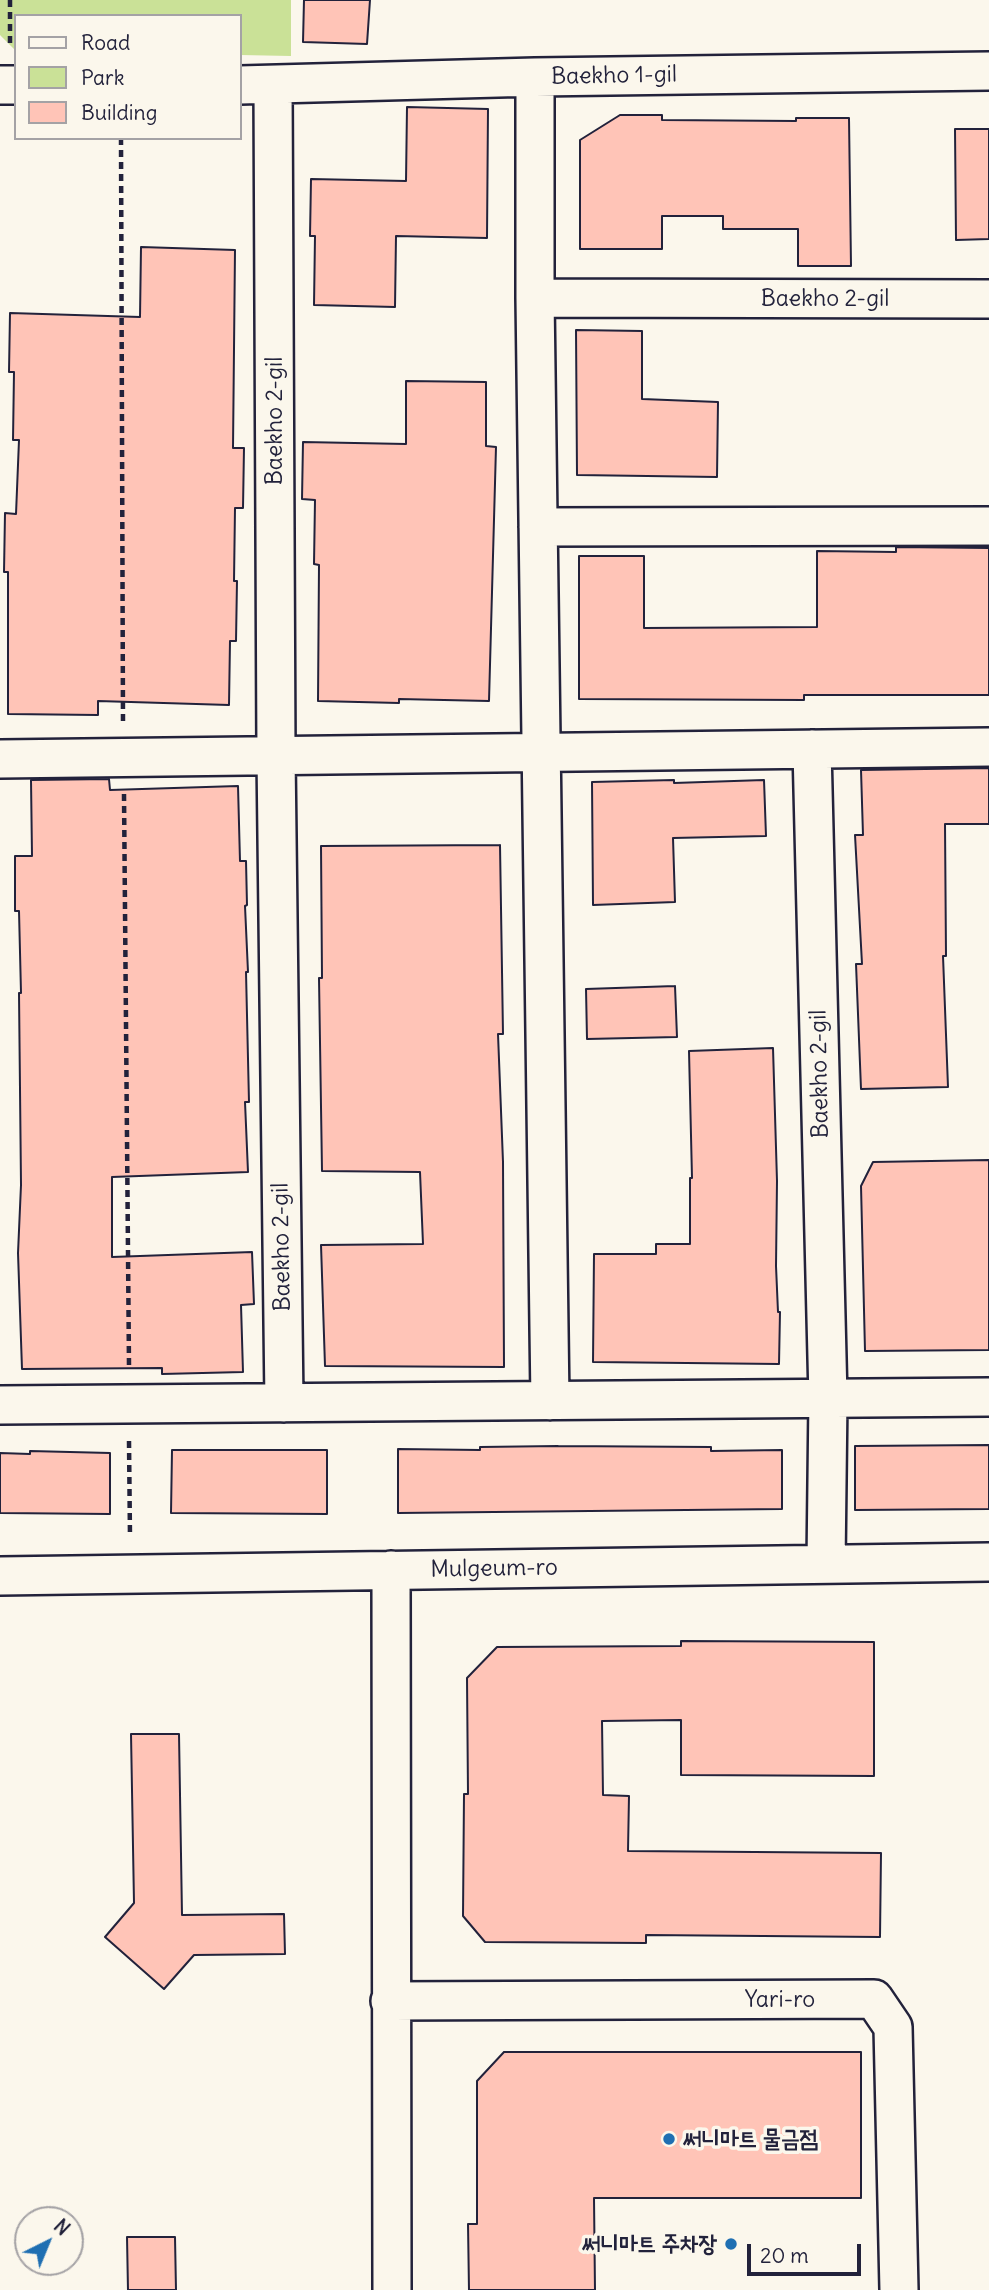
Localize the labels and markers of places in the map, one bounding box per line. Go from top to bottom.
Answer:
place label: 써니마트 물금점 [683,2125,818,2153]
marker: 써니마트 물금점 [661,2131,677,2147]
place label: 써니마트 주차장 [582,2230,717,2258]
marker: 써니마트 주차장 [723,2236,739,2252]

